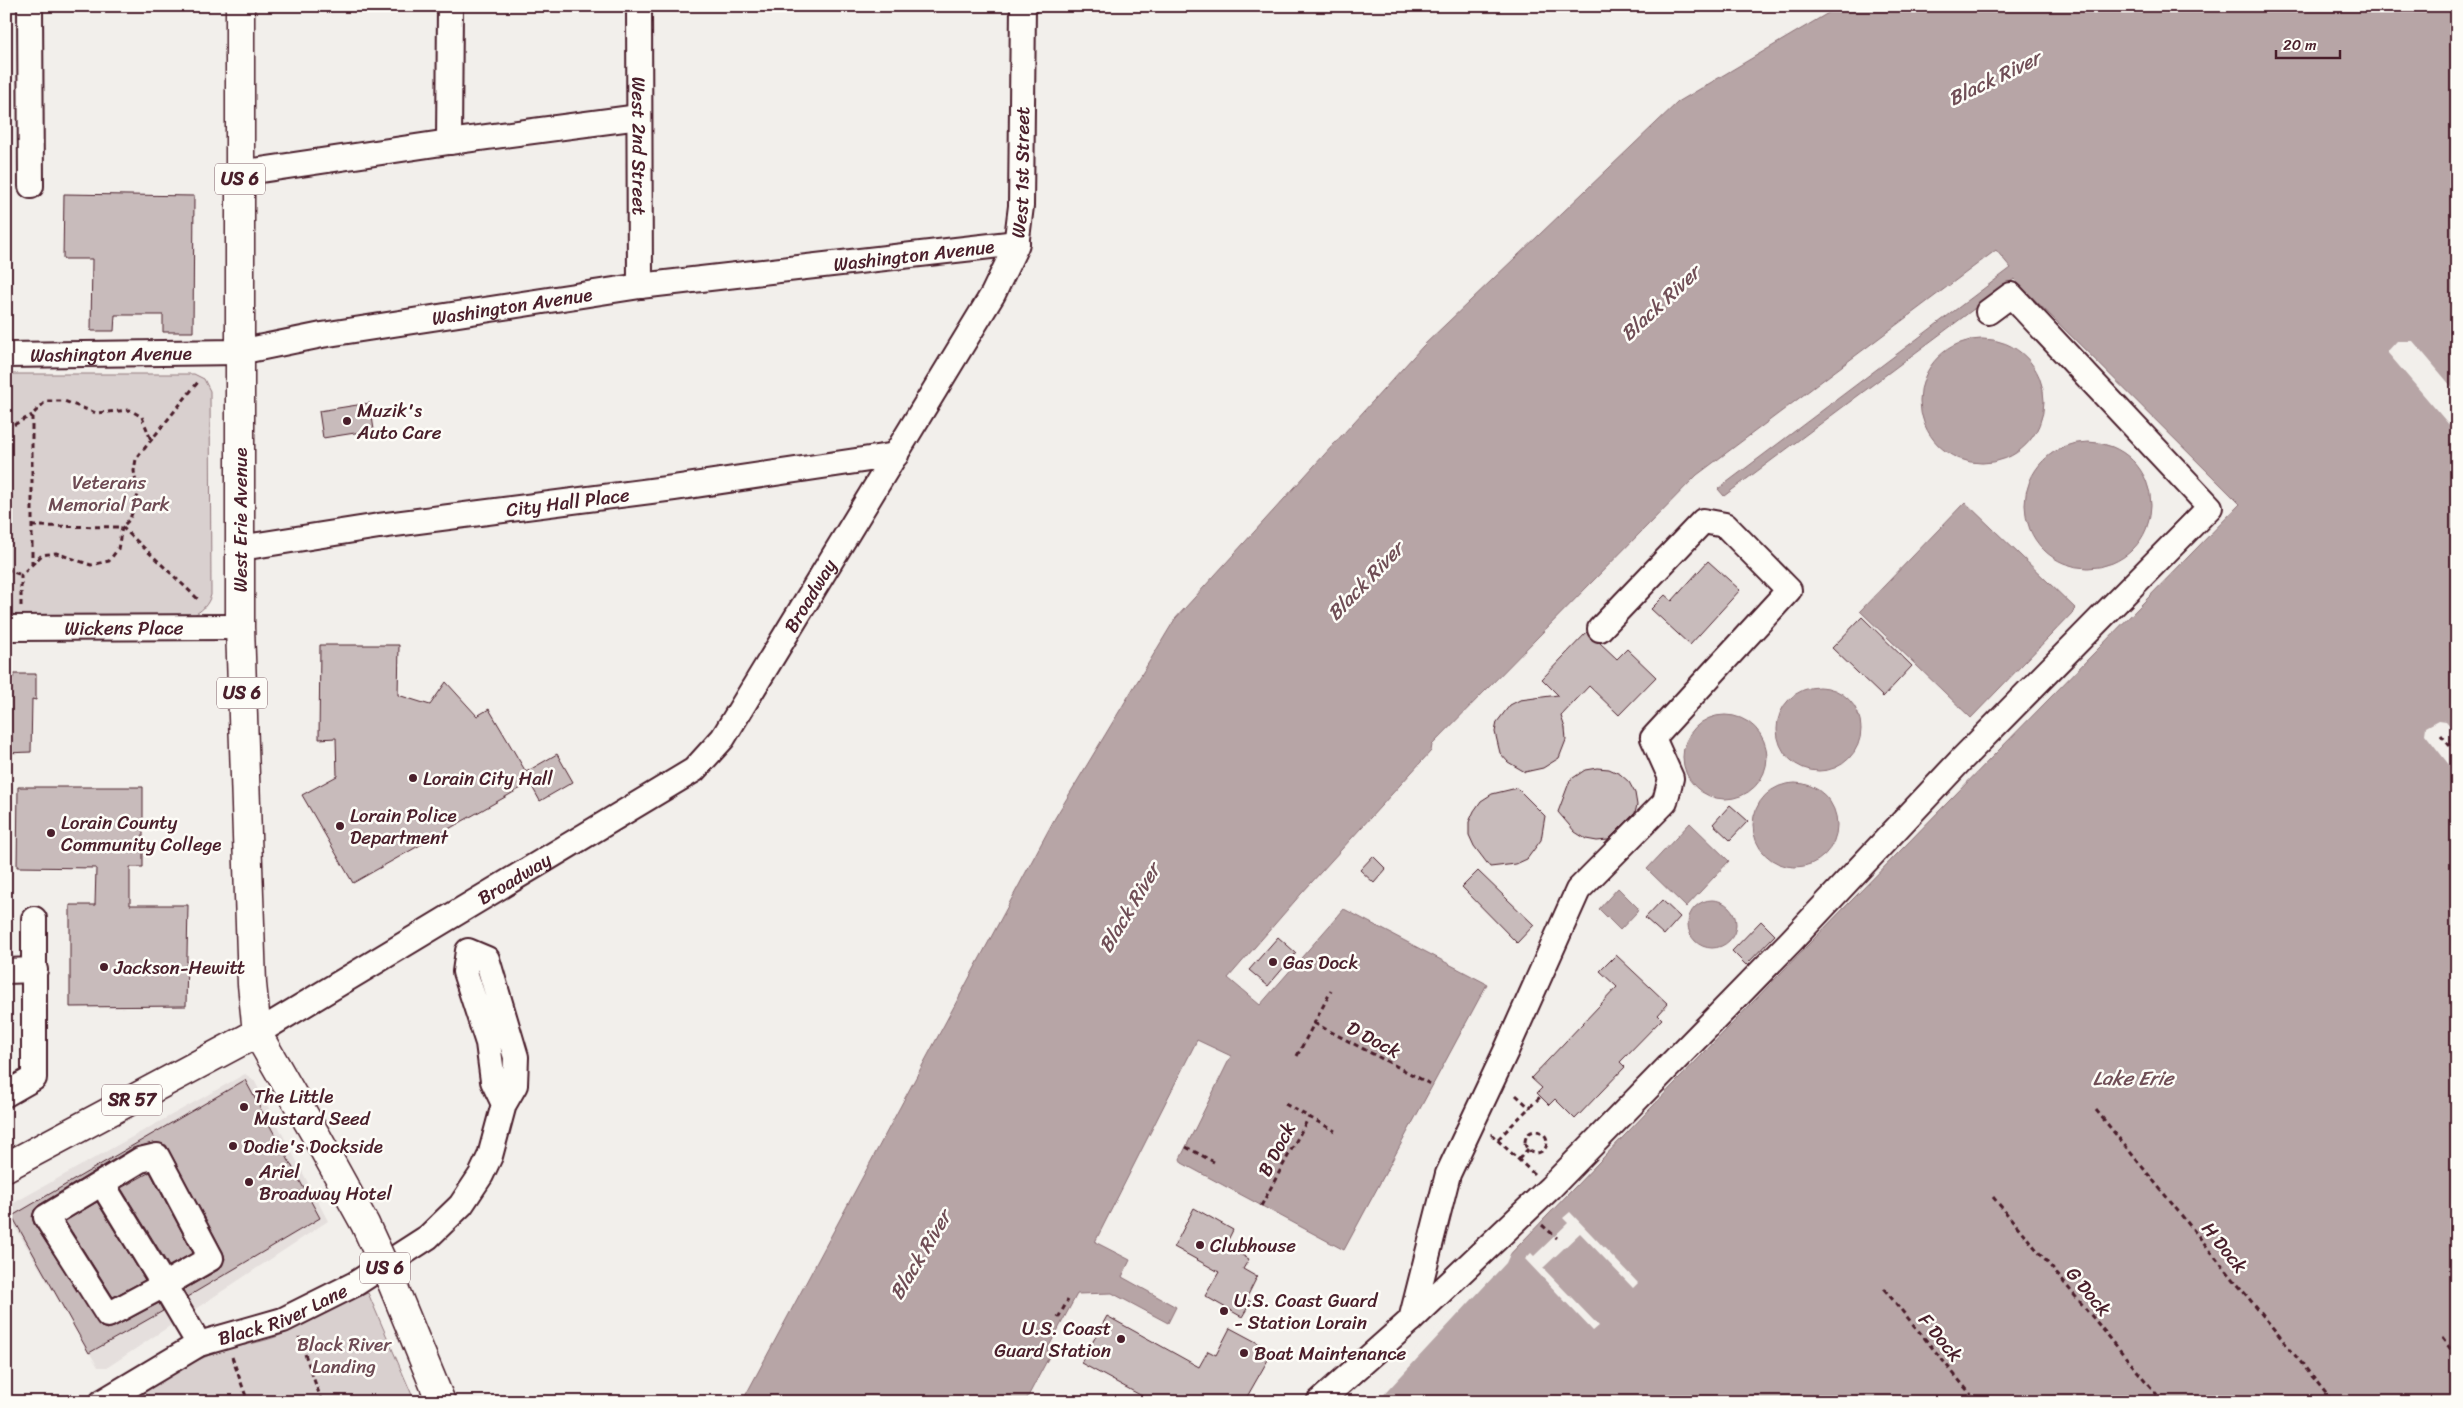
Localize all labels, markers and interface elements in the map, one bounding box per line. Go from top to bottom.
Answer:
scale bar [2276,28,2339,60]
text: 20 m [2283,32,2317,58]
water label: Black River [1942,39,2050,116]
street label: West 2nd Street [622,77,656,215]
street label: West 1st Street [1001,106,1039,240]
road number: US 6 [215,163,265,194]
street label: Washington Avenue [832,230,996,281]
water label: Black River [1612,254,1711,350]
street label: Washington Avenue [430,278,595,335]
street label: Washington Avenue [30,337,192,372]
place label: Muzik's Auto Care [356,394,442,449]
marker: Muzik's Auto Care [341,415,353,427]
street label: West Erie Avenue [224,448,257,592]
park label: Veterans Memorial Park [48,466,170,521]
street label: City Hall Place [504,478,632,526]
water label: Black River [1318,531,1415,629]
street label: Broadway [775,552,845,639]
street label: Wickens Place [64,611,184,645]
road number: US 6 [217,678,267,708]
place label: Lorain City Hall [423,762,553,795]
marker: Lorain City Hall [407,772,419,784]
place label: Lorain Police Department [350,799,457,854]
place label: Lorain County Community College [61,806,221,861]
marker: Lorain Police Department [334,820,346,832]
marker: Lorain County Community College [45,827,57,839]
street label: Broadway [471,843,558,914]
water label: Black River [1089,854,1172,960]
place label: Gas Dock [1283,946,1359,979]
place label: Jackson-Hewitt [113,951,246,984]
marker: Gas Dock [1267,956,1279,968]
marker: Jackson-Hewitt [98,961,110,973]
street label: D Dock [1341,1012,1407,1067]
water label: Lake Erie [2093,1061,2175,1096]
place label: The Little Mustard Seed [254,1080,371,1135]
road number: SR 57 [102,1084,162,1116]
marker: The Little Mustard Seed [238,1101,250,1113]
street label: B Dock [1248,1116,1305,1182]
place label: Dodie's Dockside [243,1130,383,1163]
marker: Dodie's Dockside [227,1140,239,1152]
place label: Ariel Broadway Hotel [258,1155,393,1210]
marker: Ariel Broadway Hotel [243,1176,255,1188]
water label: Black River [880,1201,963,1307]
street label: H Dock [2193,1214,2256,1281]
place label: Clubhouse [1210,1229,1296,1262]
marker: Clubhouse [1194,1239,1206,1251]
road number: US 6 [360,1252,410,1284]
street label: G Dock [2058,1259,2120,1324]
street label: Black River Lane [214,1274,354,1355]
place label: U.S. Coast Guard - Station Lorain [1234,1284,1379,1339]
marker: U.S. Coast Guard - Station Lorain [1218,1305,1230,1317]
street label: F Dock [1910,1305,1971,1369]
place label: U.S. Coast Guard Station [994,1312,1111,1367]
park label: Black River Landing [297,1328,392,1383]
marker: U.S. Coast Guard Station [1115,1333,1127,1345]
place label: Boat Maintenance [1254,1337,1407,1370]
marker: Boat Maintenance [1238,1347,1250,1359]

